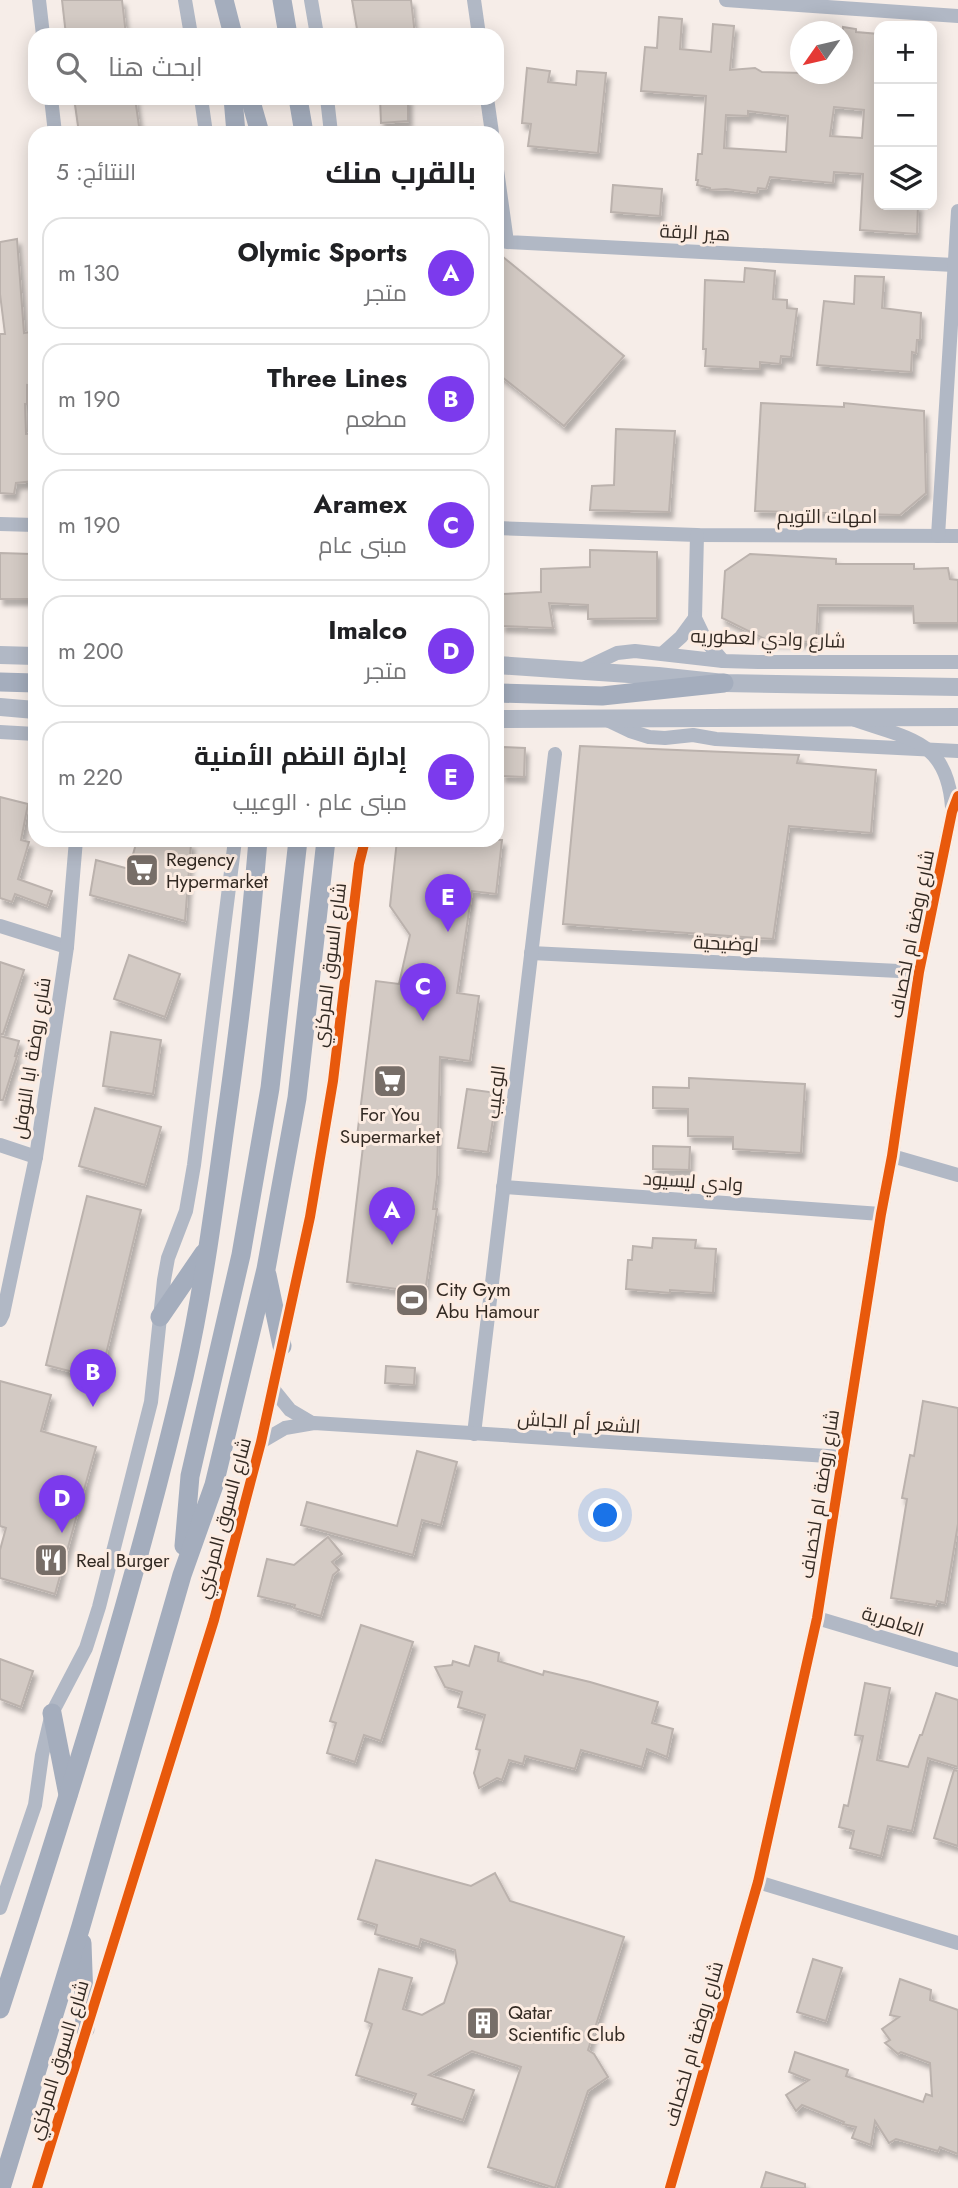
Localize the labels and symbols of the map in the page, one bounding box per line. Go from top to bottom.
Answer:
north arrow [790,21,853,84]
street label: هير الرقة [659,217,731,248]
street label: امهات التويم [777,503,877,530]
street label: شارع وادي لعطوريه [690,622,846,656]
place label: Regency Hypermarket [166,846,268,895]
street label: شارع روضة ام لخصاف [882,848,941,1021]
supermarket icon: Regency Hypermarket [123,851,161,889]
pin: E [425,874,471,932]
street label: شارع السوق المركزي [306,881,354,1049]
street label: لوضيحية [693,928,759,959]
pin: C [400,963,446,1021]
street label: شارع روضة ابا النوفل [5,975,58,1141]
supermarket icon: For You Supermarket [371,1062,409,1100]
street label: الوعيب [479,1064,512,1120]
place label: For You Supermarket [340,1101,441,1150]
street label: وادي ليسيود [642,1165,744,1199]
pin: A [369,1187,415,1245]
place label: City Gym Abu Hamour [436,1276,540,1325]
sports icon: City Gym Abu Hamour [393,1281,431,1319]
pin: B [70,1349,116,1407]
street label: الشعر أم الجاش [517,1405,641,1440]
street label: شارع روضة ام لخصاف [793,1408,846,1581]
street label: شارع السوق المركزي [189,1435,259,1602]
pin: D [39,1475,85,1533]
your location [588,1498,622,1532]
restaurant icon: Real Burger [32,1541,70,1579]
place label: Real Burger [76,1547,170,1574]
street label: العامرية [859,1599,927,1644]
street label: شارع روضة ام لخصاف [657,1958,730,2130]
street label: شارع السوق المركزي [21,1977,97,2144]
place label: Qatar Scientific Club [508,1999,625,2048]
building icon: Qatar Scientific Club [464,2004,502,2042]

